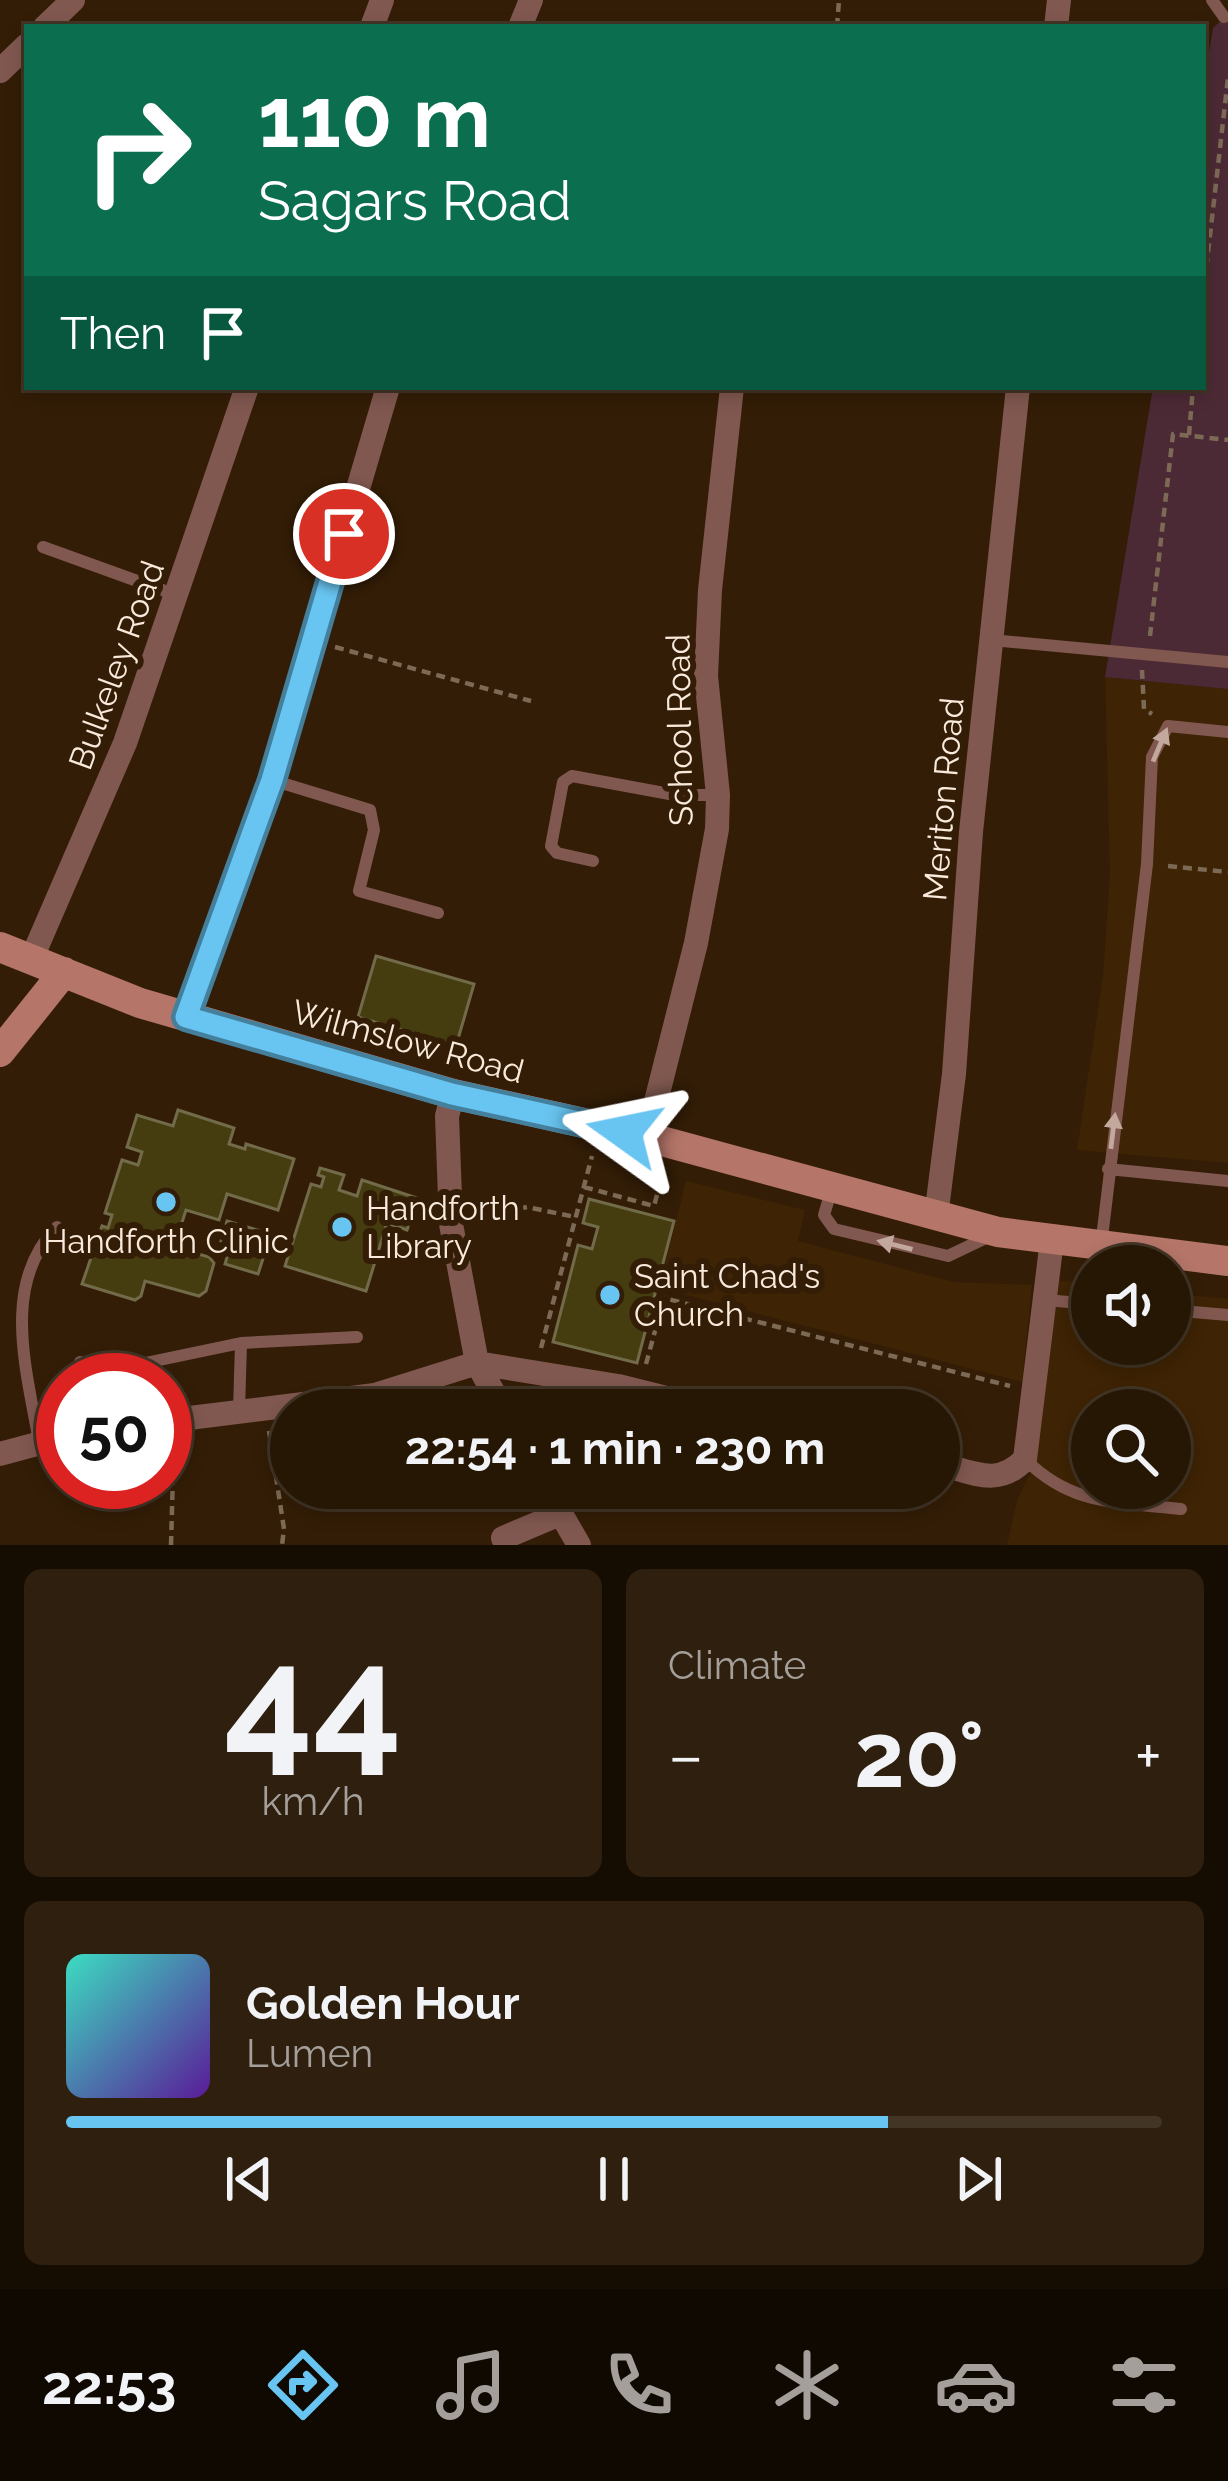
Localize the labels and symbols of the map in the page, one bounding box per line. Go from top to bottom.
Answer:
pin [293,483,395,585]
street label: Bulkeley Road [61,556,172,775]
street label: School Road [658,634,701,826]
street label: Meriton Road [915,696,972,902]
one-way arrow [1151,727,1170,763]
street label: Wilmslow Road [288,992,528,1091]
position arrow [561,1069,687,1195]
one-way arrow [1104,1112,1123,1149]
marker: Handforth Clinic [153,1189,179,1215]
place label: Handforth Library [366,1189,520,1266]
marker: Handforth Library [329,1214,355,1240]
place label: Handforth Clinic [43,1222,289,1261]
one-way arrow [877,1234,914,1253]
place label: Saint Chad's Church [634,1257,820,1334]
marker: Saint Chad's Church [597,1282,623,1308]
speed limit sign: 50 [36,1353,192,1509]

